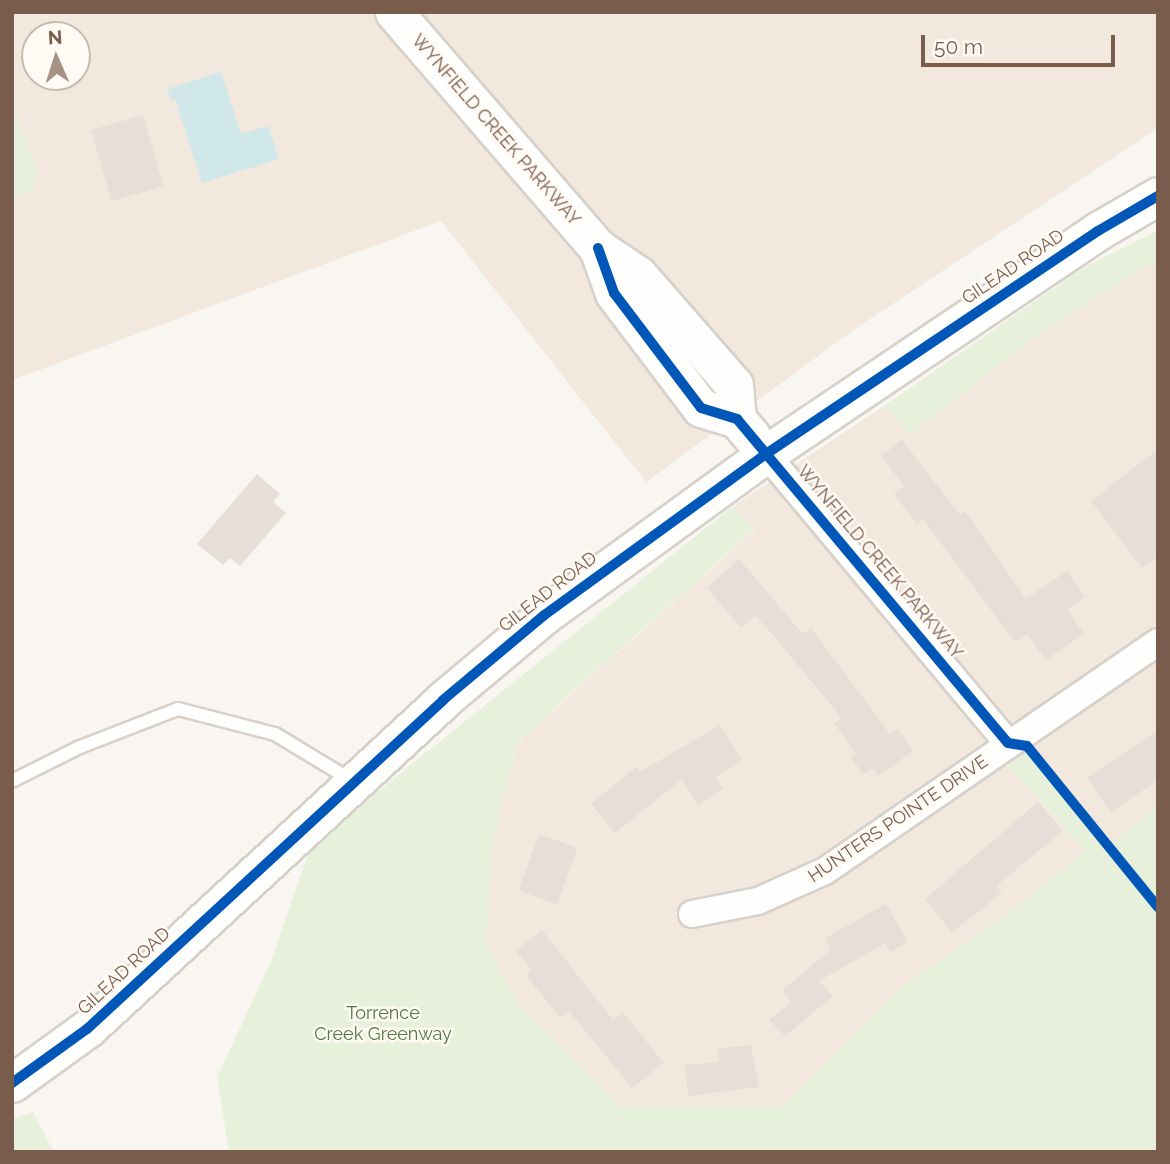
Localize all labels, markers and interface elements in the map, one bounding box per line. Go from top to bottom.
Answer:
north arrow [21,21,91,91]
scale bar [925,21,1119,65]
text: N [47,26,63,48]
street label: WYNFIELD CREEK PARKWAY [407,30,585,230]
text: 50 m [934,34,983,59]
street label: GILEAD ROAD [958,225,1068,309]
street label: WYNFIELD CREEK PARKWAY [792,461,968,663]
street label: GILEAD ROAD [495,547,601,637]
street label: HUNTERS POINTE DRIVE [804,751,992,887]
street label: GILEAD ROAD [73,923,175,1019]
park label: Torrence Creek Greenway [314,1003,452,1046]

